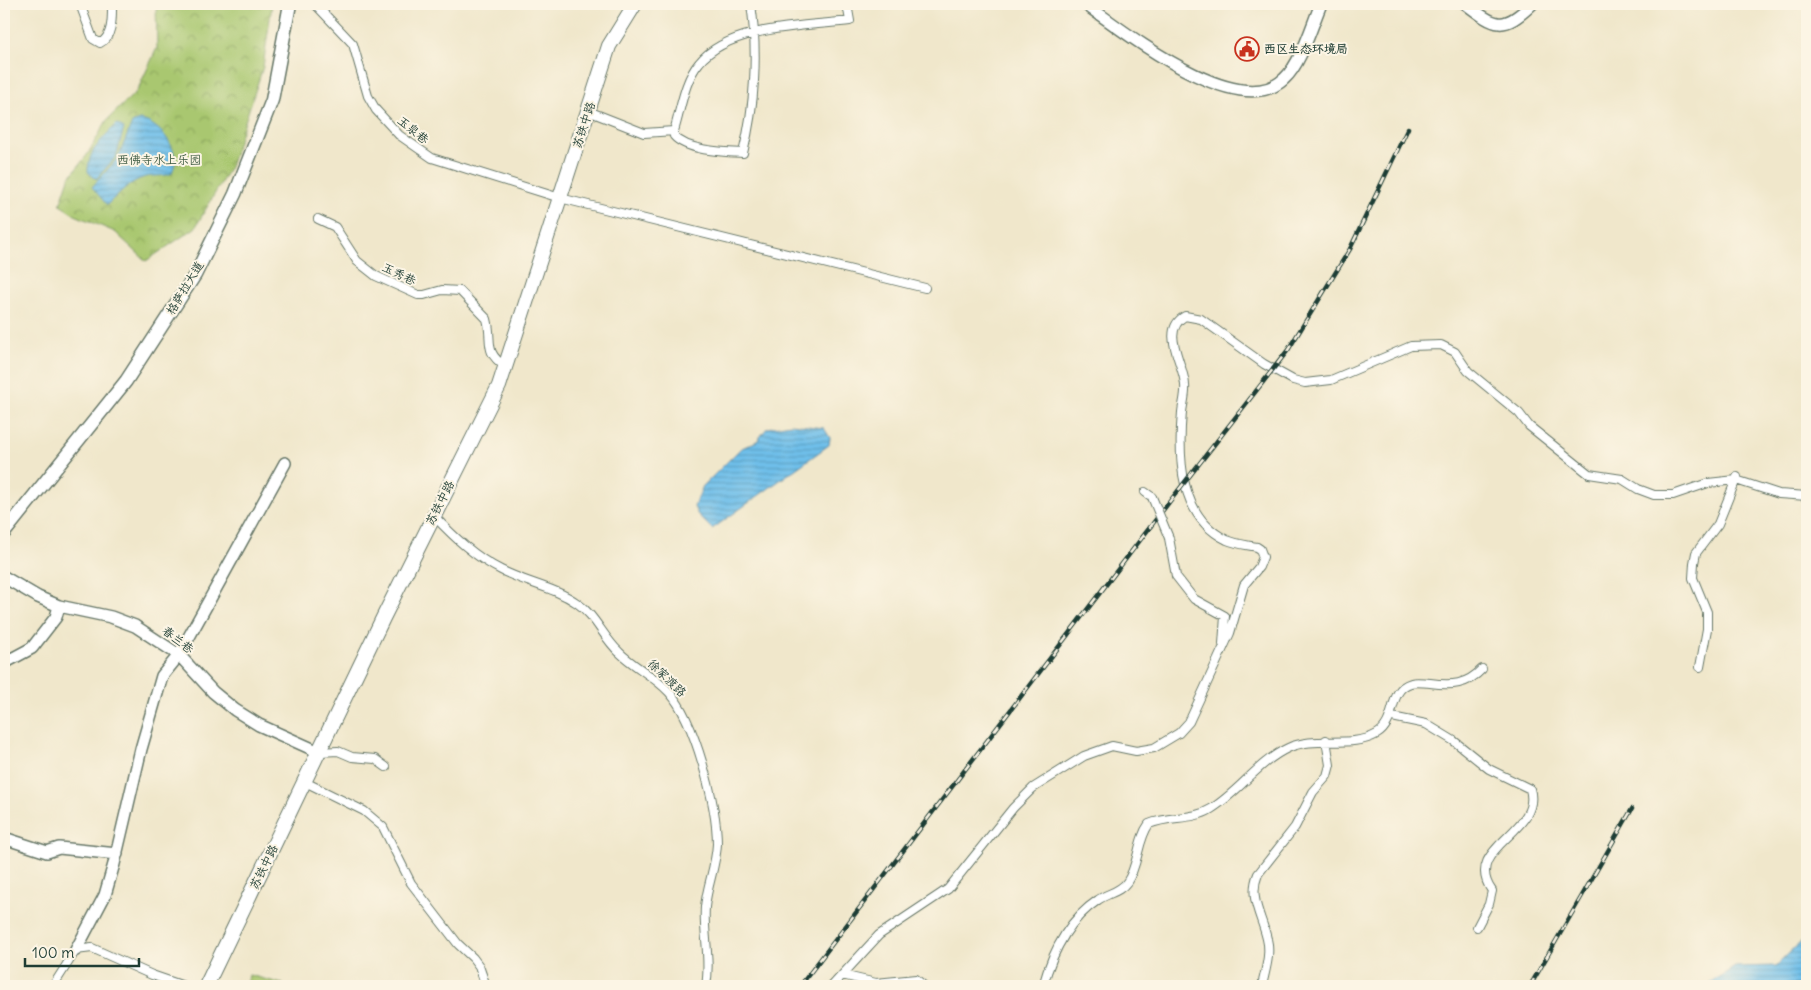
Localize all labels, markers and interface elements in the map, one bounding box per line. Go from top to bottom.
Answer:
public building icon: 西区生态环境局 [1234,36,1260,62]
place label: 西区生态环境局 [1264,41,1348,56]
street label: 苏铁中路 [569,100,598,150]
street label: 玉泉巷 [395,112,432,147]
park label: 西佛寺水上乐园 [117,152,201,167]
street label: 格萨拉大道 [163,258,206,317]
street label: 玉秀巷 [380,259,419,288]
street label: 苏铁中路 [422,478,457,528]
street label: 春兰巷 [160,623,197,657]
street label: 徐家渡路 [645,656,690,700]
street label: 苏铁中路 [246,842,281,892]
scale bar [25,935,139,967]
text: 100 m [32,943,74,962]

